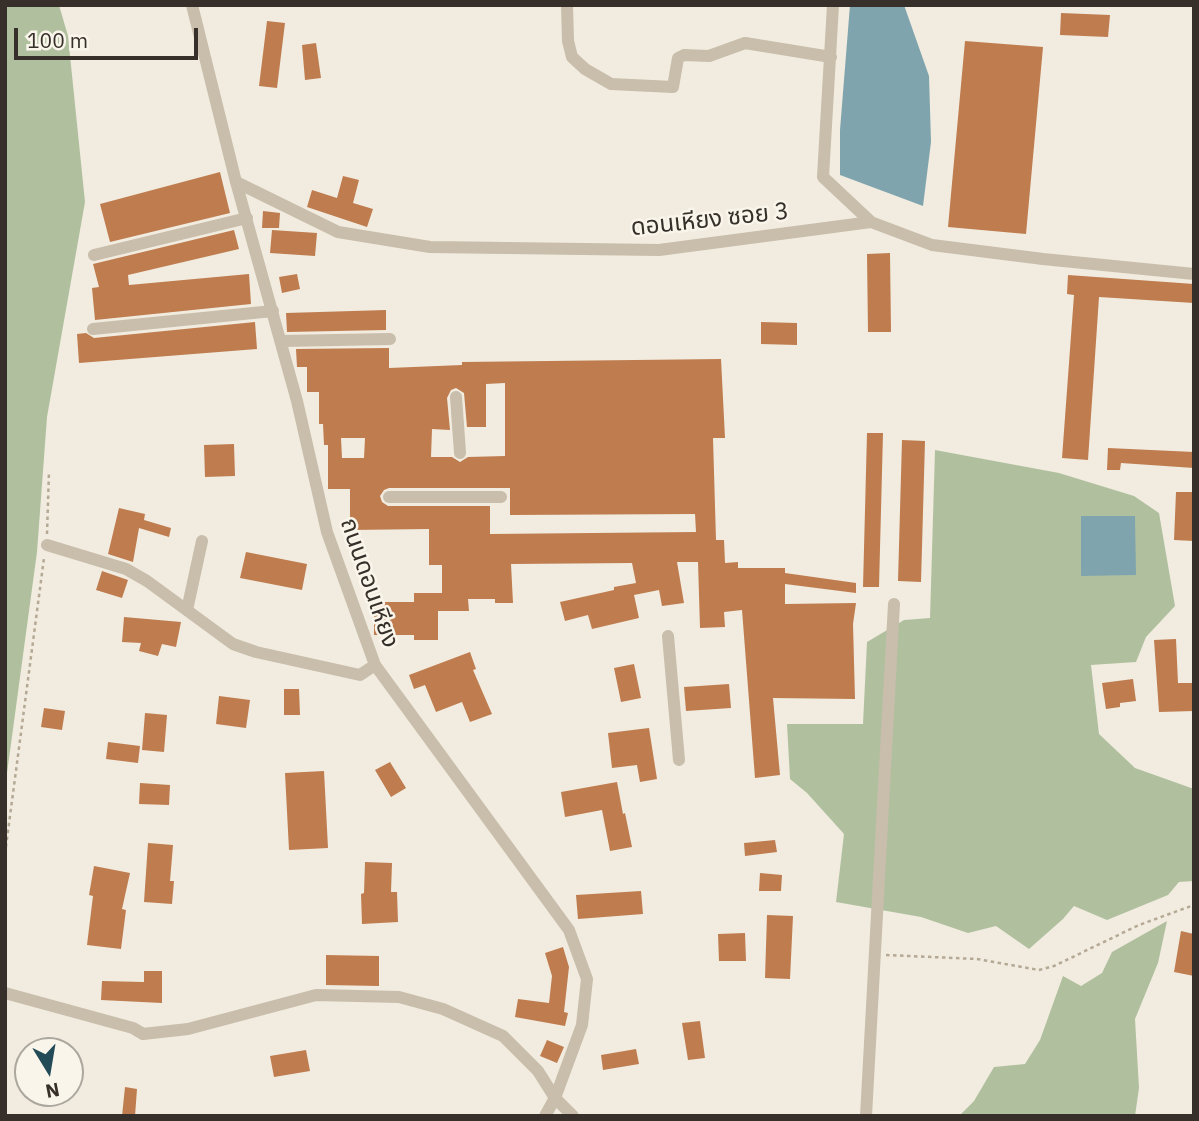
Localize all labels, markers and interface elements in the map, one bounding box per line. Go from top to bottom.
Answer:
scale bar [18,14,201,58]
text: 100 m [27,26,88,54]
street label: ดอนเหียง ซอย 3 [630,197,790,243]
street label: ถนนดอนเหียง [333,514,405,652]
north arrow [14,1037,84,1107]
text: N [44,1078,62,1104]

